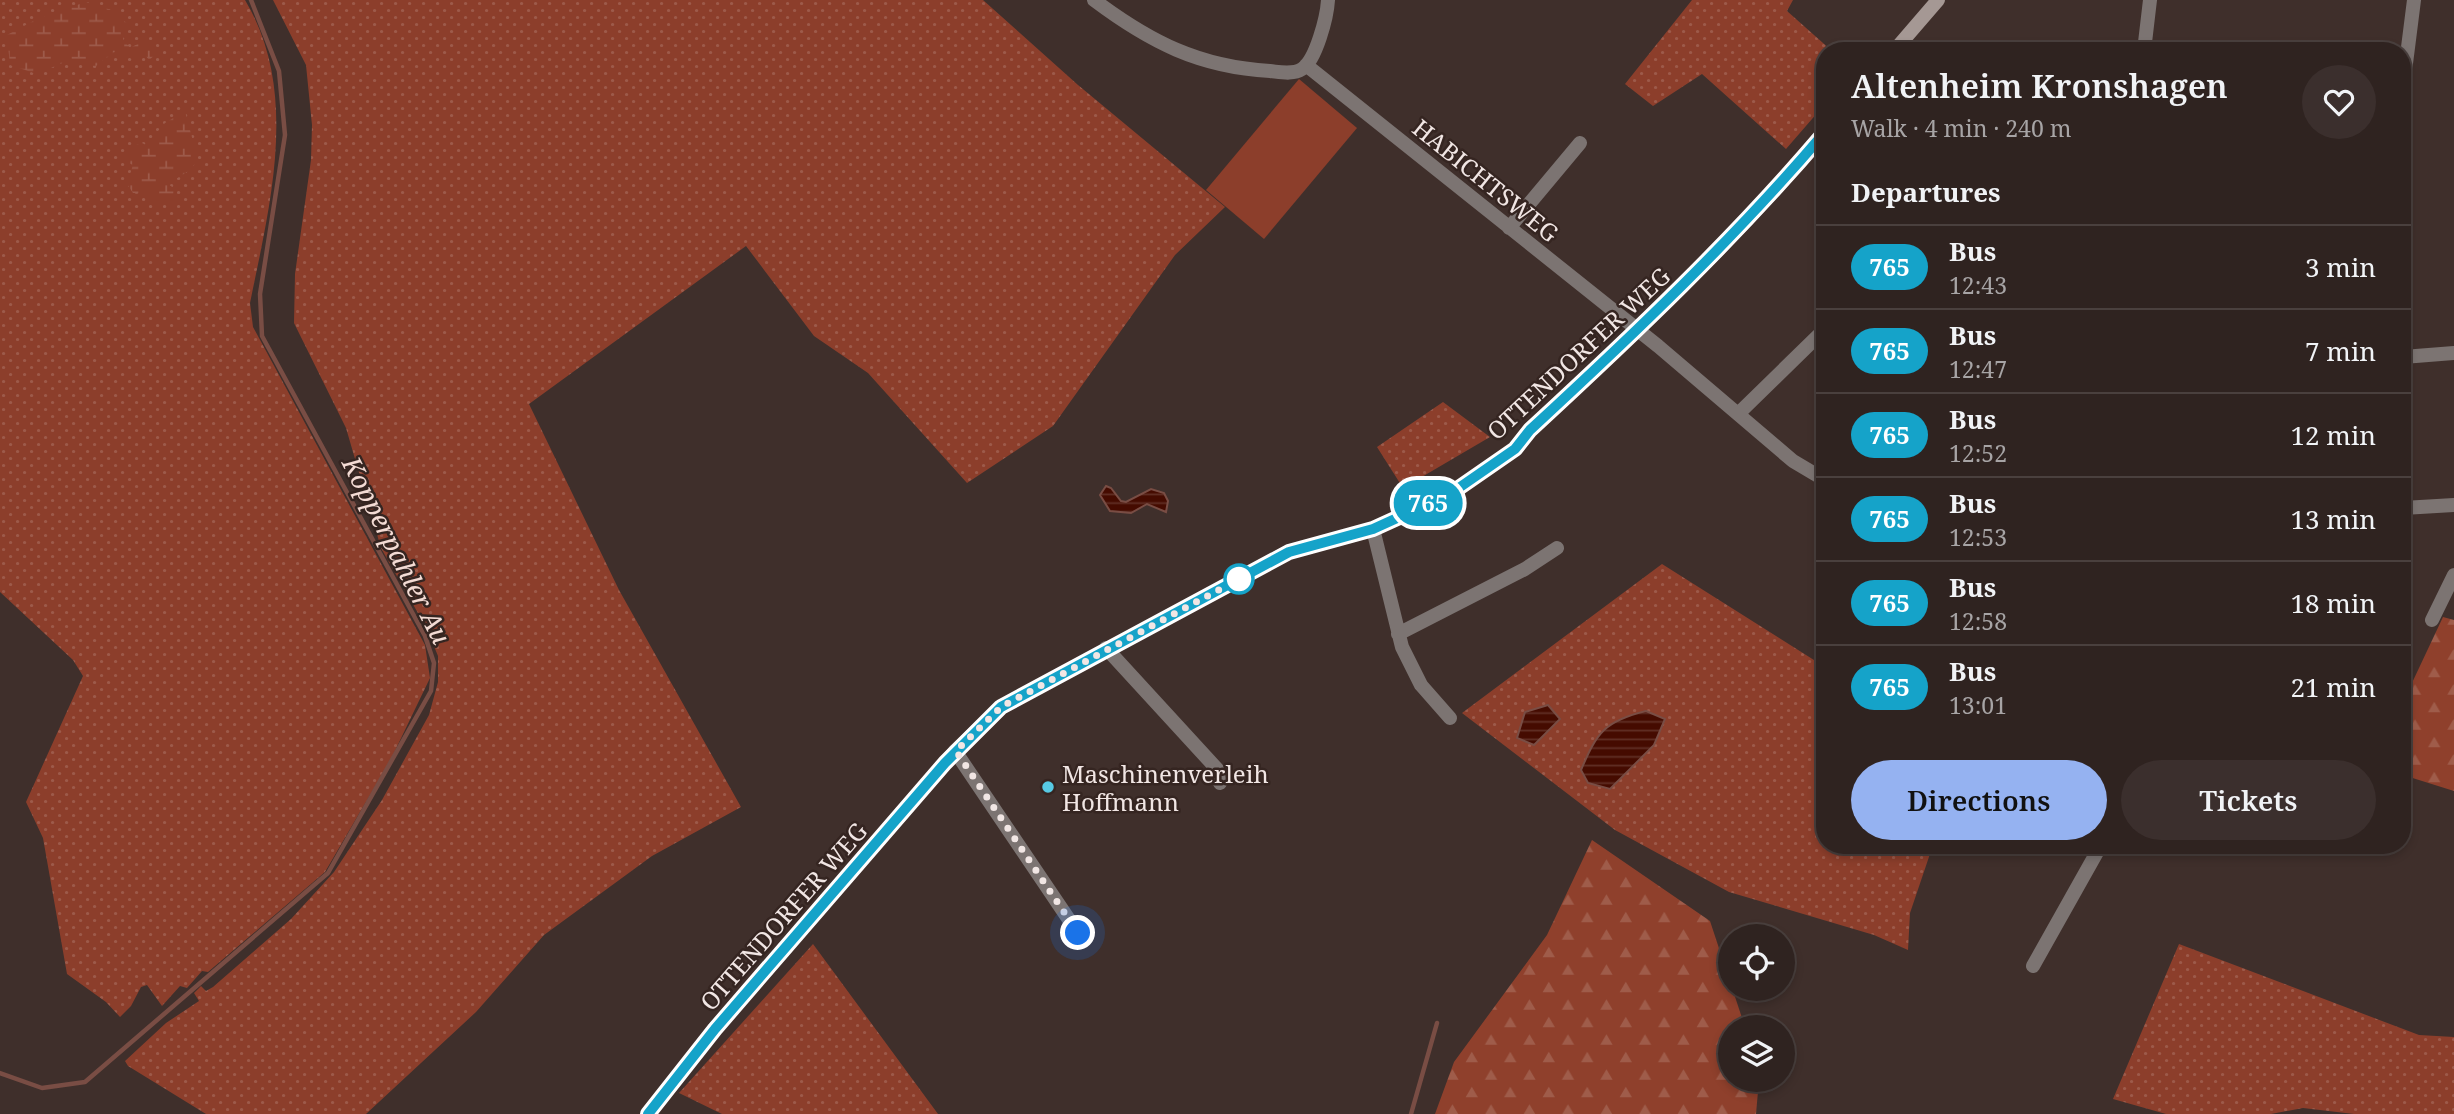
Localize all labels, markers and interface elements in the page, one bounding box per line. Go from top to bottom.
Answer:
text: Altenheim Kronshagen [1851,63,2228,108]
button: heart [2302,65,2376,139]
street label: HABICHTSWEG [1406,111,1566,249]
text: Walk · 4 min · 240 m [1851,112,2071,144]
text: Departures [1851,174,2001,210]
text: Bus [1949,233,1996,269]
text: 3 min [2305,249,2376,285]
text: 765 [1869,250,1910,283]
street label: OTTENDORFER WEG [1479,259,1677,447]
text: 12:43 [1949,269,2007,301]
text: Bus [1949,317,1996,353]
text: 7 min [2305,333,2376,369]
text: 765 [1869,334,1910,367]
text: 12:47 [1949,353,2007,385]
text: Bus [1949,401,1996,437]
text: 12 min [2291,417,2376,453]
text: 765 [1869,418,1910,451]
text: 12:52 [1949,437,2007,469]
water label: Kopperpahler Au [334,449,460,650]
line badge: 765 [1388,480,1468,526]
text: Bus [1949,485,1996,521]
text: 765 [1408,486,1448,519]
text: 13 min [2291,501,2376,537]
text: 765 [1869,502,1910,535]
text: 12:53 [1949,521,2007,553]
unlabelled marker [1224,564,1254,594]
text: Bus [1949,569,1996,605]
text: 18 min [2291,585,2376,621]
text: 765 [1869,586,1910,619]
text: 12:58 [1949,605,2007,637]
text: Bus [1949,653,1996,689]
text: 21 min [2291,669,2376,705]
text: 765 [1869,670,1910,703]
text: 13:01 [1949,689,2007,721]
place label: Maschinenverleih Hoffmann [1062,757,1269,818]
button: Directions [1851,760,2107,840]
button: Tickets [2121,760,2376,840]
marker: Maschinenverleih Hoffmann [1040,779,1056,795]
street label: OTTENDORFER WEG [692,815,874,1017]
your location [1060,915,1095,950]
map controls [1718,924,1795,1092]
button: locate [1718,924,1795,1001]
button: layers [1718,1015,1795,1092]

